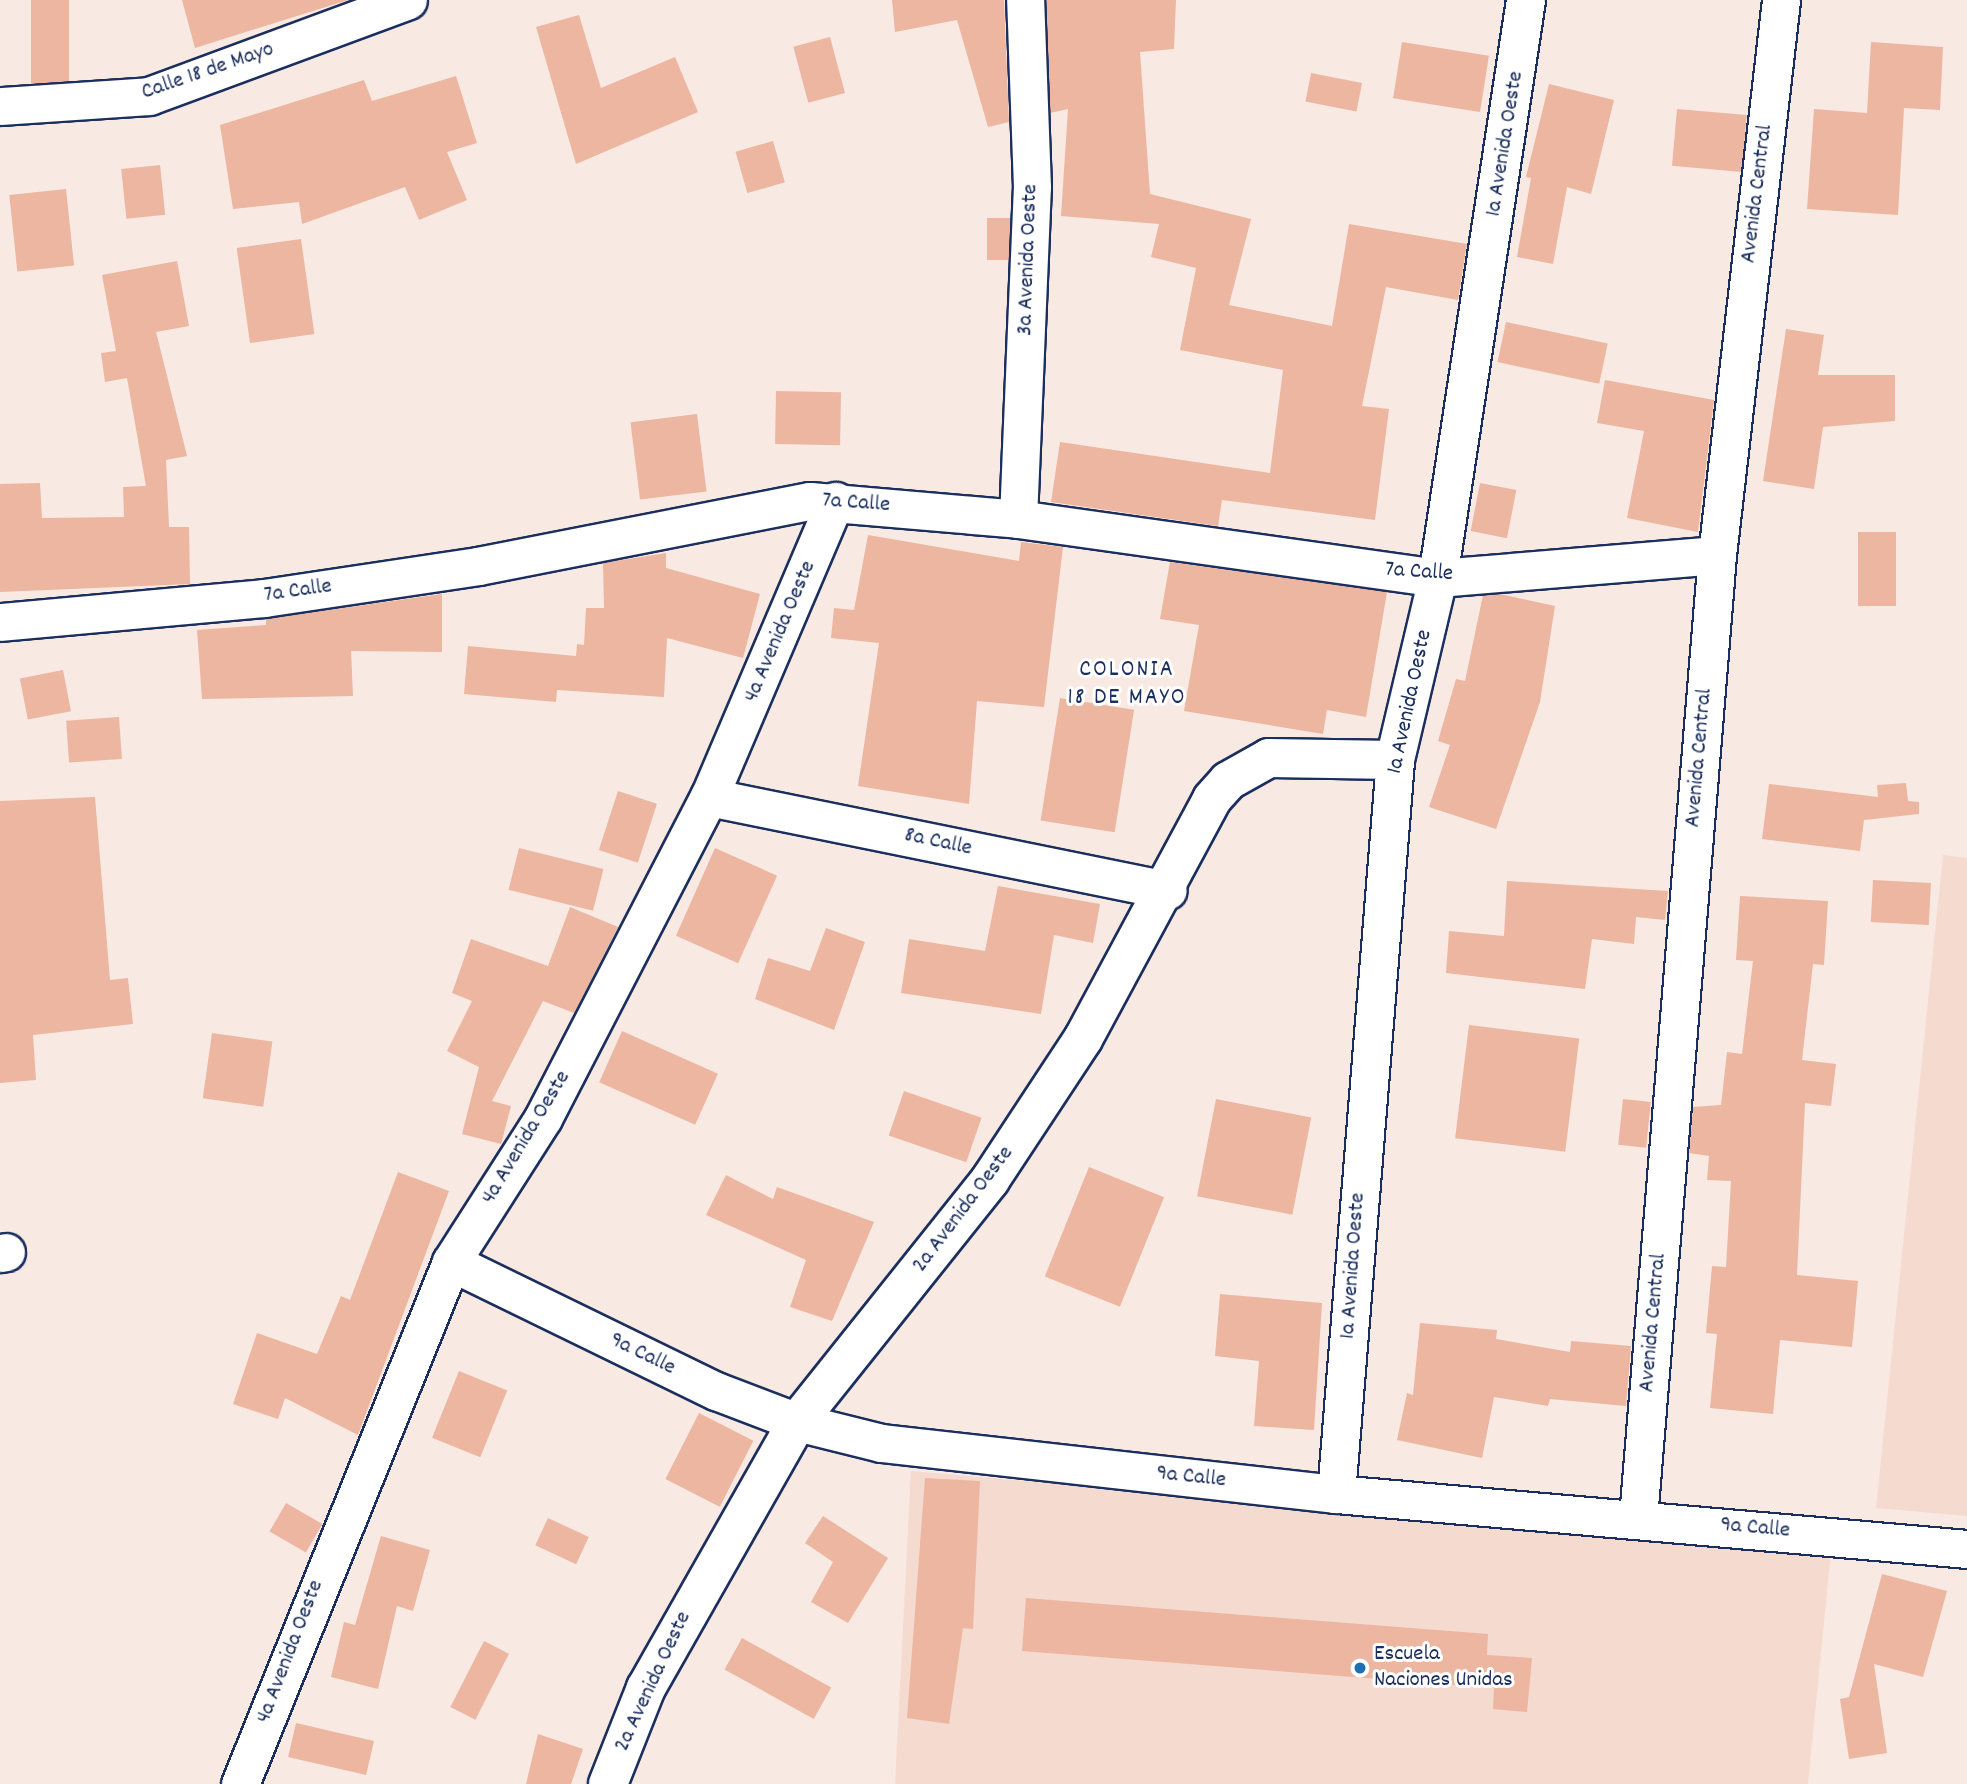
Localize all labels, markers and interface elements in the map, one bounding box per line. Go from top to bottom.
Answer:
street label: Calle 18 de Mayo [138,36,278,108]
street label: 1a Avenida Oeste [1481,69,1531,219]
street label: Avenida Central [1736,123,1780,265]
street label: 3a Avenida Oeste [1013,184,1045,336]
street label: 7a Calle [821,488,891,520]
street label: 4a Avenida Oeste [739,557,823,707]
street label: 7a Calle [1384,557,1454,589]
street label: 7a Calle [262,574,334,610]
street label: 1a Avenida Oeste [1382,627,1440,777]
district label: COLONIA 18 DE MAYO [1069,657,1185,713]
street label: Avenida Central [1680,687,1720,829]
street label: 8a Calle [902,822,974,864]
street label: 4a Avenida Oeste [476,1066,578,1210]
street label: 2a Avenida Oeste [907,1141,1021,1279]
street label: 1a Avenida Oeste [1335,1192,1373,1340]
street label: Avenida Central [1634,1252,1674,1394]
street label: 9a Calle [605,1327,679,1383]
street label: 9a Calle [1155,1461,1227,1495]
street label: 9a Calle [1719,1512,1791,1546]
street label: 4a Avenida Oeste [251,1576,331,1728]
street label: 2a Avenida Oeste [609,1607,699,1757]
place label: Escuela Naciones Unidas [1374,1641,1513,1695]
marker: Escuela Naciones Unidas [1352,1660,1368,1676]

